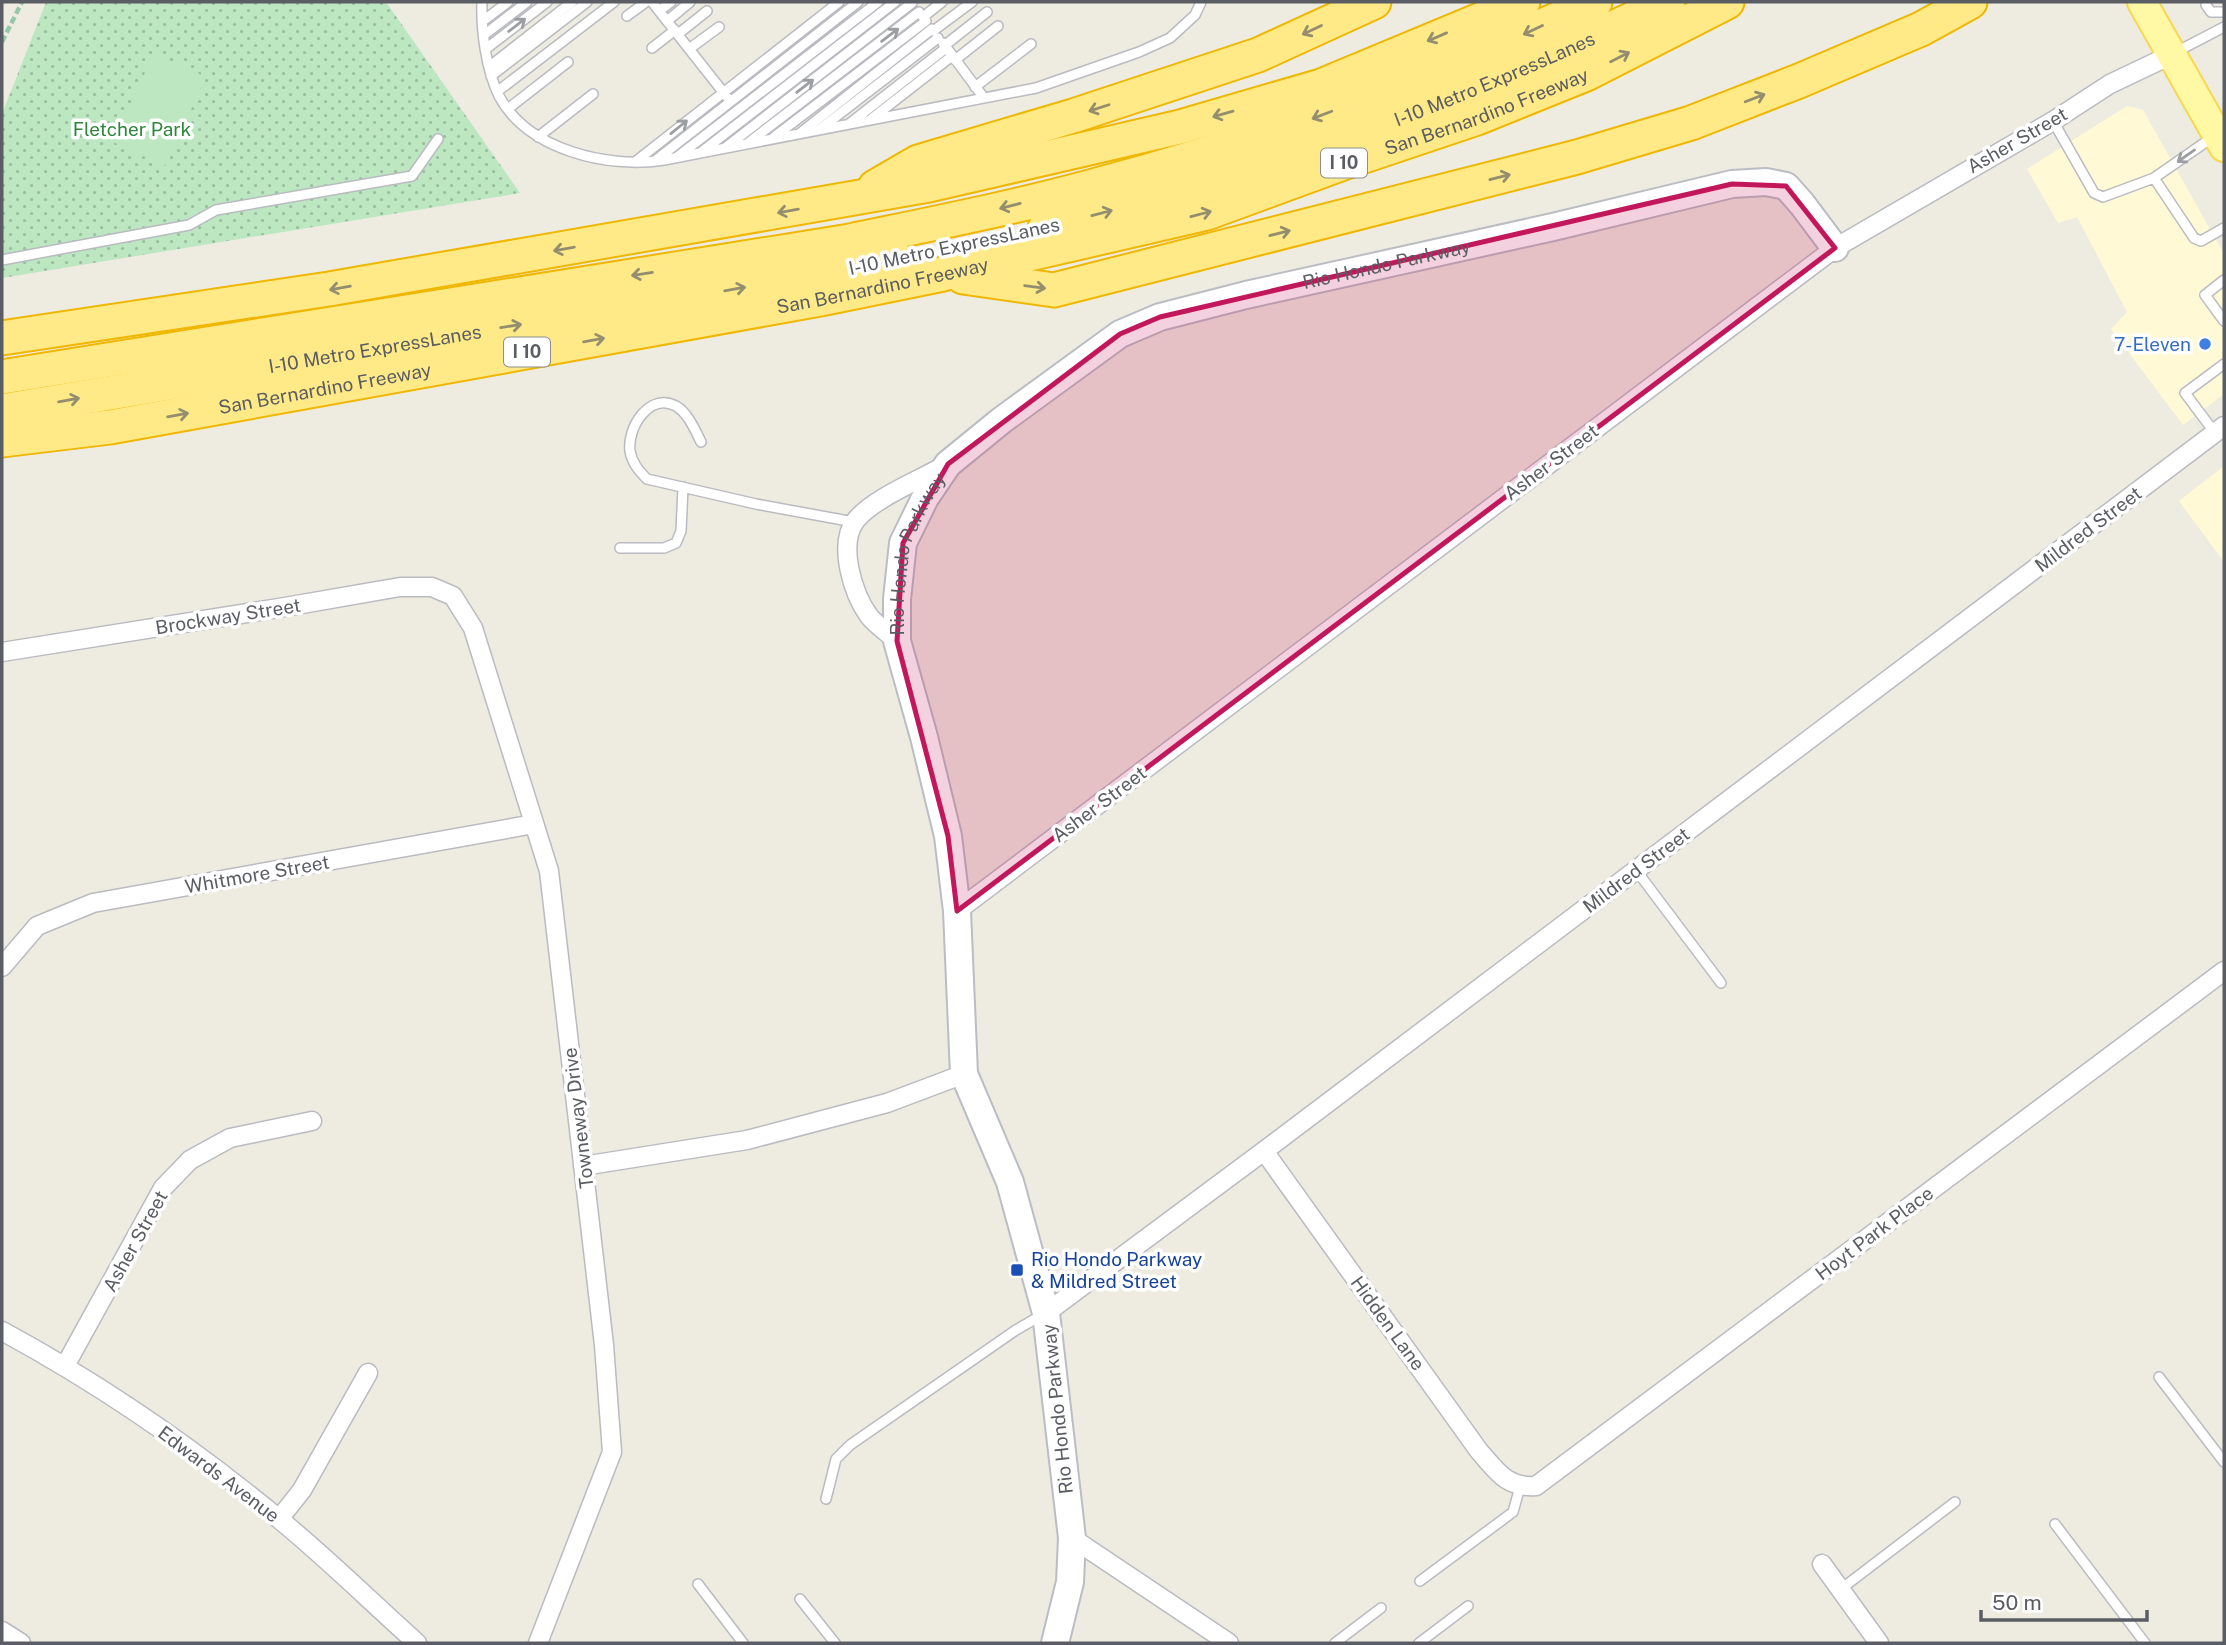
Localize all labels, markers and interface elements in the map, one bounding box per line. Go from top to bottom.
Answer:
one-way arrow [507,17,525,32]
one-way arrow [1302,24,1323,37]
one-way arrow [1523,24,1544,38]
one-way arrow [880,27,898,42]
street label: I-10 Metro ExpressLanes [1391,27,1598,130]
one-way arrow [1427,32,1448,45]
one-way arrow [1609,50,1630,63]
street label: San Bernardino Freeway [1382,63,1592,159]
one-way arrow [795,78,814,93]
one-way arrow [1744,91,1765,104]
street label: Asher Street [1963,102,2071,178]
one-way arrow [1088,103,1110,115]
one-way arrow [1212,109,1234,122]
one-way arrow [1312,110,1334,123]
park label: Fletcher Park [73,118,192,140]
one-way arrow [670,120,688,135]
road number: I 10 [1321,148,1367,178]
one-way arrow [2177,149,2196,163]
one-way arrow [1488,170,1511,183]
one-way arrow [999,200,1022,213]
one-way arrow [777,205,800,218]
one-way arrow [1090,206,1113,219]
one-way arrow [1189,207,1211,220]
street label: I-10 Metro ExpressLanes [846,213,1062,279]
one-way arrow [1268,226,1291,239]
street label: Rio Hondo Parkway [1300,235,1472,293]
one-way arrow [553,243,576,256]
street label: San Bernardino Freeway [775,253,991,318]
one-way arrow [631,268,654,281]
one-way arrow [329,281,351,295]
one-way arrow [1023,281,1046,294]
one-way arrow [723,282,746,295]
one-way arrow [499,319,522,332]
street label: I-10 Metro ExpressLanes [267,320,483,377]
one-way arrow [582,333,605,346]
place label: 7-Eleven [2114,333,2191,355]
marker: 7-Eleven [2197,336,2213,352]
road number: I 10 [504,338,550,366]
street label: San Bernardino Freeway [217,358,433,418]
one-way arrow [57,393,80,406]
one-way arrow [166,407,188,421]
street label: Asher Street [1500,419,1602,505]
street label: Rio Hondo Parkway [886,468,950,636]
street label: Mildred Street [2030,482,2146,576]
street label: Brockway Street [154,594,302,638]
street label: Asher Street [1048,761,1150,847]
street label: Mildred Street [1578,823,1694,917]
street label: Whitmore Street [183,850,331,898]
street label: Towneway Drive [558,1046,598,1190]
street label: Hoyt Park Place [1811,1182,1937,1284]
street label: Asher Street [98,1187,172,1295]
place label: Rio Hondo Parkway & Mildred Street [1031,1248,1202,1292]
marker: Rio Hondo Parkway & Mildred Street [1009,1262,1025,1278]
street label: Hidden Lane [1346,1272,1430,1374]
street label: Rio Hondo Parkway [1037,1323,1077,1495]
street label: Edwards Avenue [154,1421,284,1527]
scale bar [1981,1578,2147,1622]
text: 50 m [1992,1590,2042,1615]

